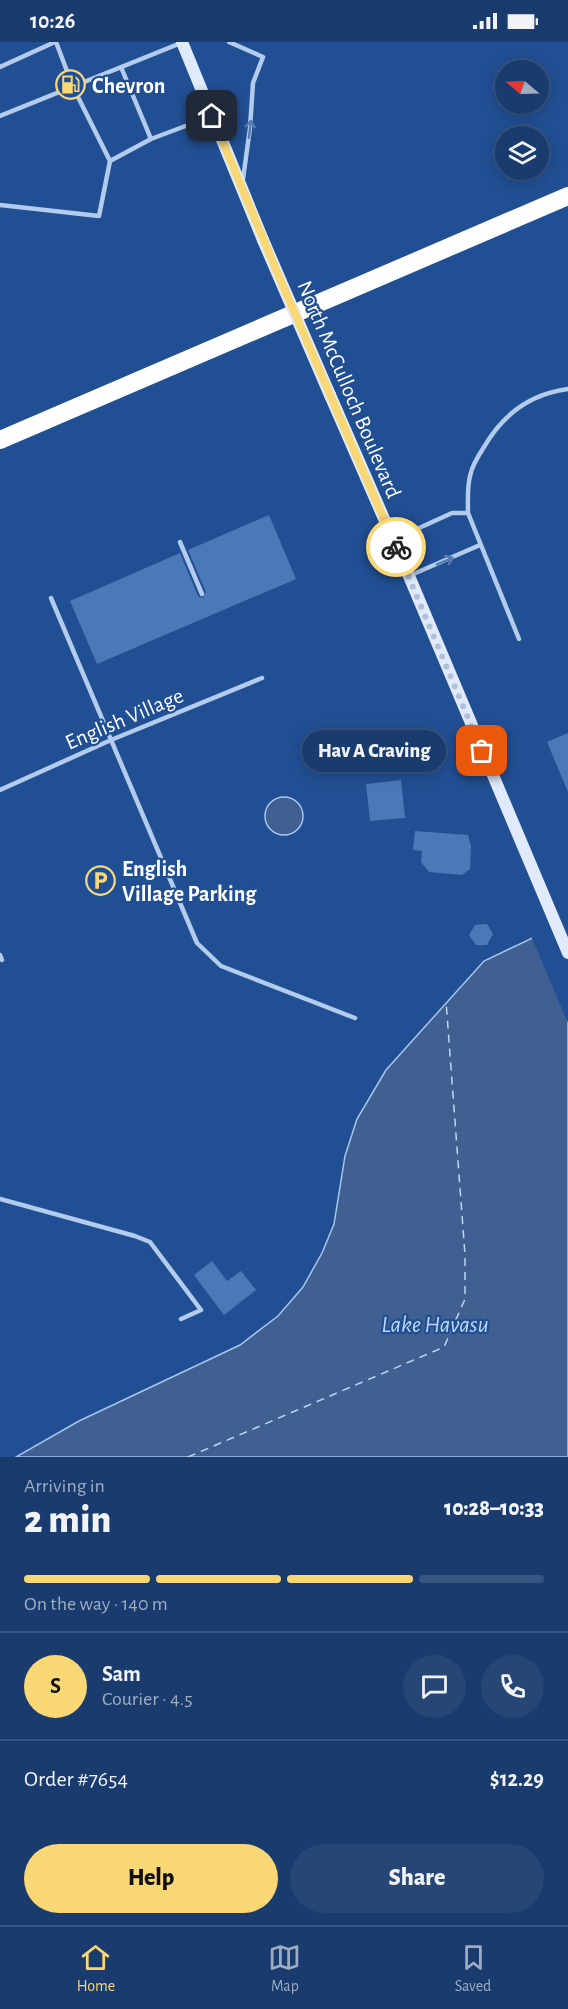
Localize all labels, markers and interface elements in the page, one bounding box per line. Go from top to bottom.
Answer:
text: 10:26 [30,10,75,32]
north arrow [495,60,549,114]
map controls [495,60,549,180]
fuel station icon: Chevron [55,69,87,101]
place label: Chevron [92,75,165,97]
pin [186,90,237,141]
icon: home [195,99,228,132]
one-way arrow [244,120,255,140]
button: layers [495,126,549,180]
street label: North McCulloch Boulevard [293,277,405,501]
courier [366,517,426,577]
icon: bike [380,531,413,564]
one-way arrow [435,554,453,566]
street label: English Village [62,684,187,754]
pin [456,725,507,776]
callout: Hav A Craving [302,730,446,772]
icon: bag [465,734,498,767]
text: Hav A Craving [318,741,430,761]
place label: English Village Parking [122,858,257,905]
parking icon: English Village Parking [85,865,117,897]
water label: Lake Havasu [381,1313,489,1337]
text: Arriving in [24,1476,105,1496]
text: 10:28–10:33 [444,1497,544,1519]
text: 2 min [24,1501,111,1540]
text: On the way · 140 m [24,1594,168,1614]
button: chat [403,1655,466,1718]
button: phone [481,1655,544,1718]
text: Sam [102,1663,141,1685]
text: S [50,1675,61,1697]
text: Courier · 4.5 [102,1689,193,1709]
text: Order #7654 [24,1768,128,1790]
text: $12.29 [490,1768,544,1790]
button: Help [24,1844,278,1913]
button: Share [290,1844,544,1913]
tab: Home [77,1941,115,1996]
tab: Map [268,1941,301,1996]
tab: Saved [455,1941,491,1996]

